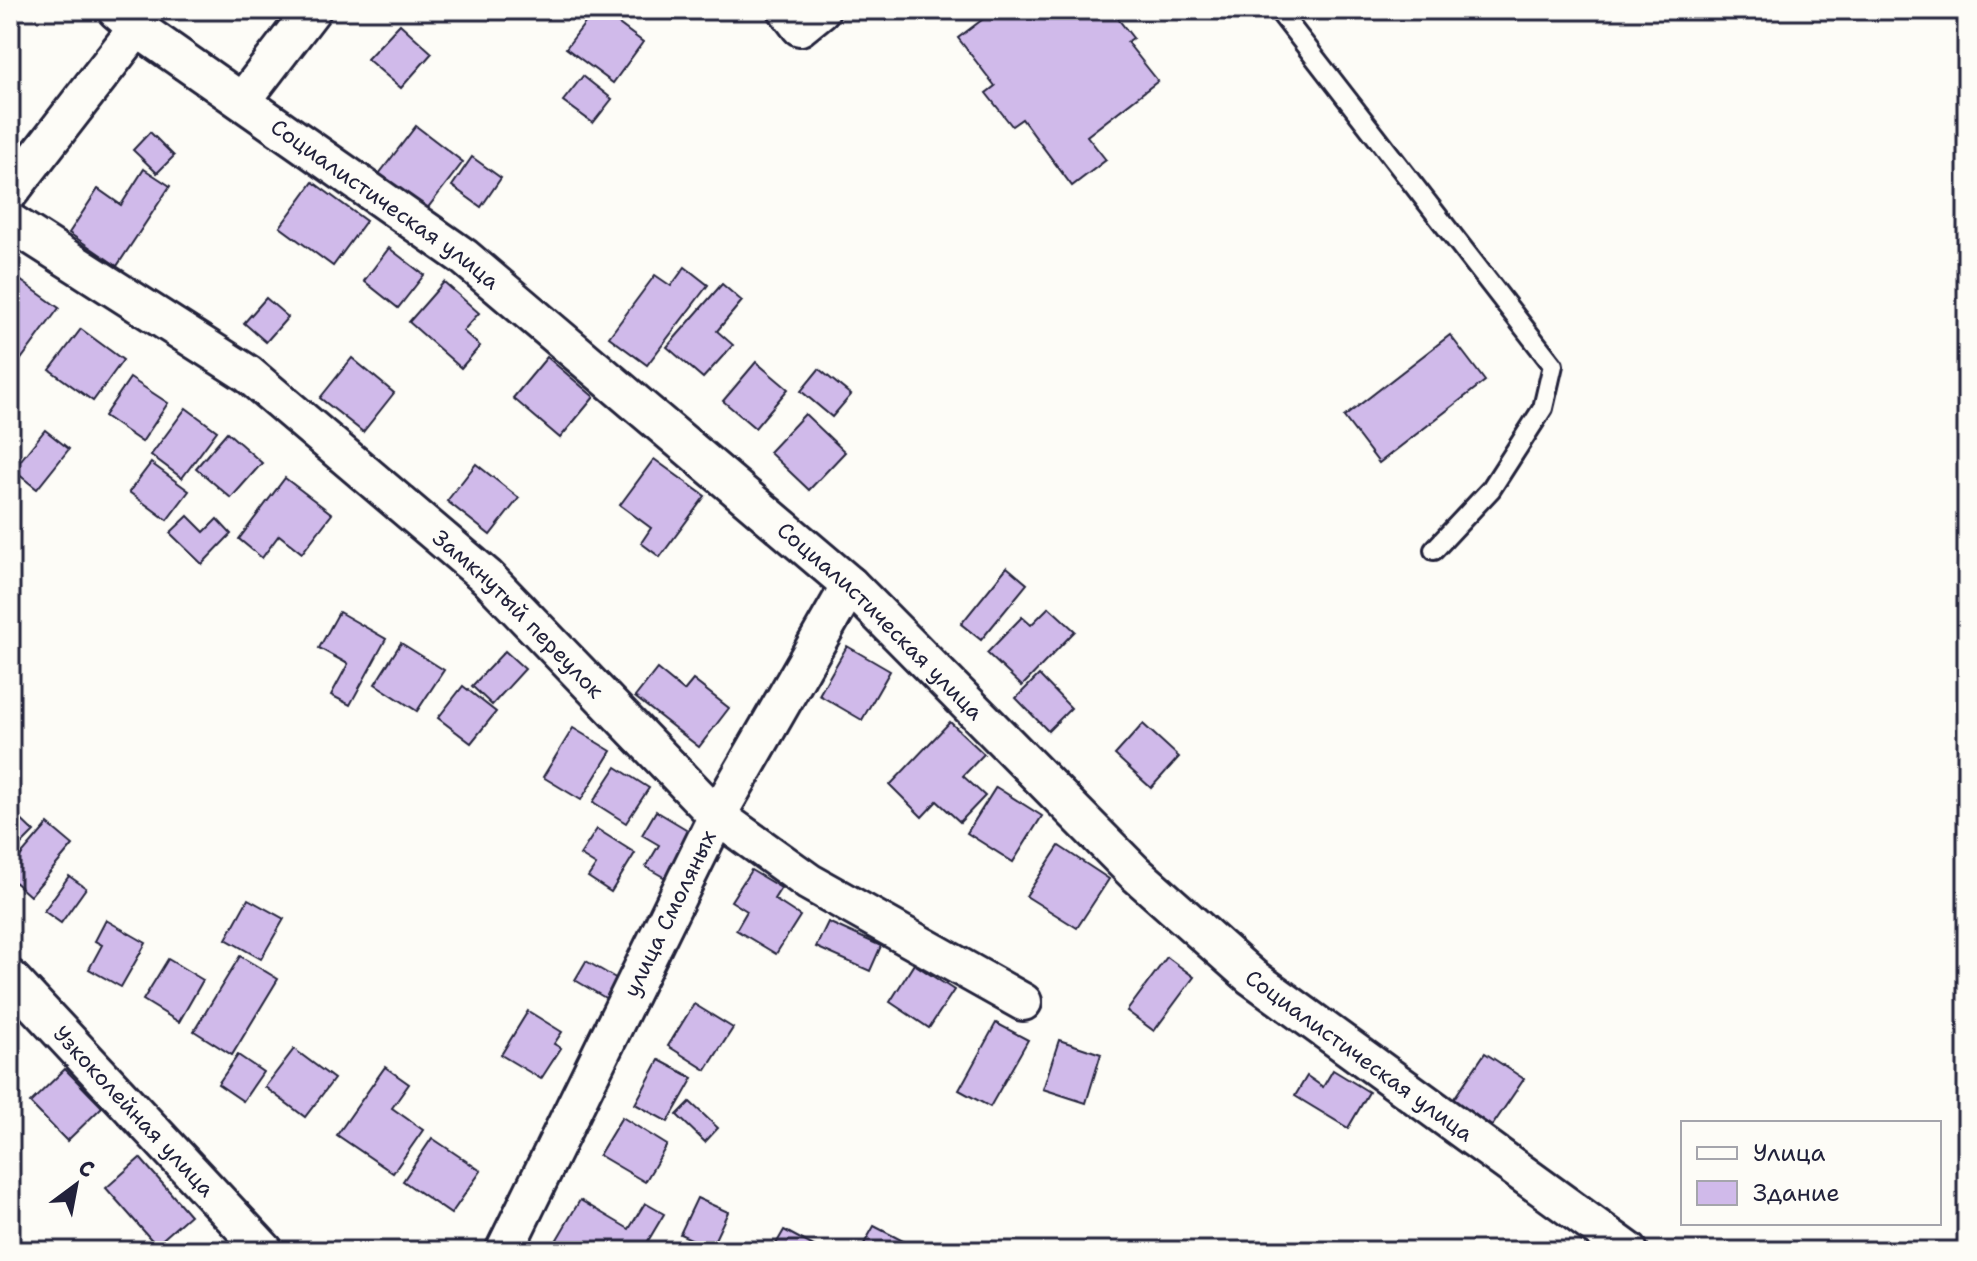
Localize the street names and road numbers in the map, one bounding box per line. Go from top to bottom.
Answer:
street label: Социалистическая улица [265,112,506,296]
street label: Социалистическая улица [771,515,990,727]
street label: Замкнутый переулок [426,523,610,705]
street label: улица Смоляных [617,825,723,1002]
street label: Социалистическая улица [1239,963,1479,1148]
street label: Узкоколейная улица [47,1020,221,1203]

